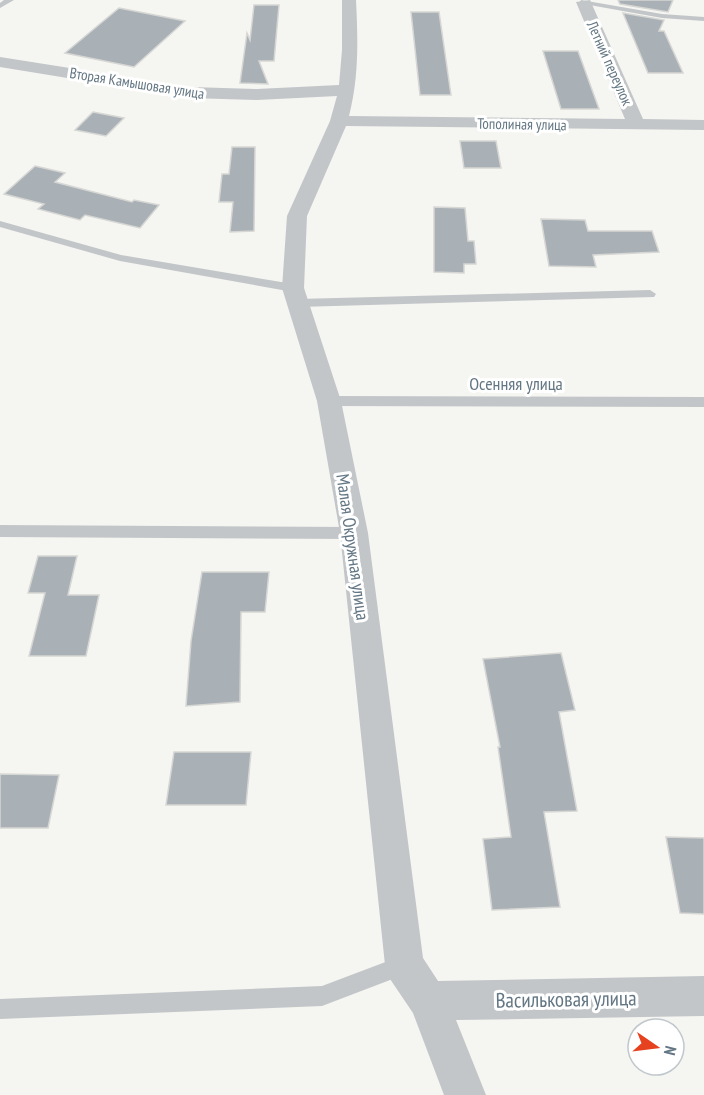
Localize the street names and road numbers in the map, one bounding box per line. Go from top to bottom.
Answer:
street label: Летний переулок [583,17,637,108]
street label: Вторая Камышовая улица [68,63,206,103]
street label: Тополиная улица [477,114,567,134]
street label: Осенняя улица [469,372,563,395]
street label: Малая Окружная улица [331,472,375,622]
street label: Васильковая улица [495,984,637,1014]

